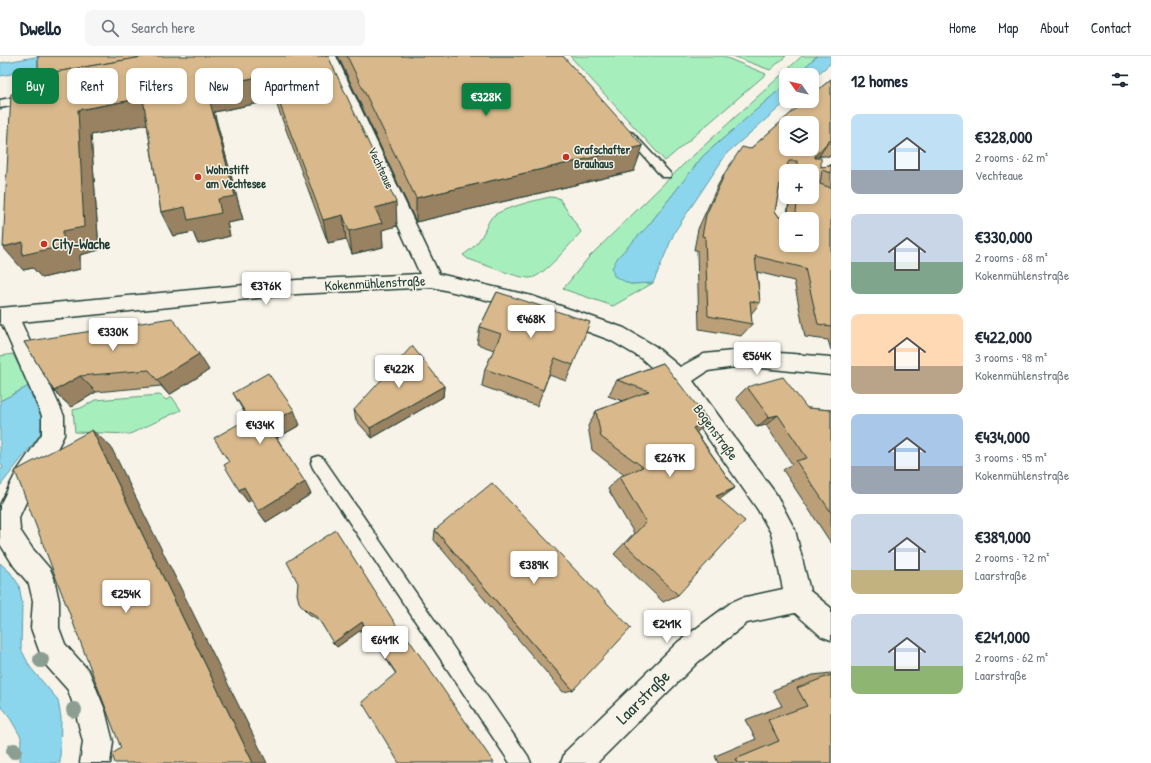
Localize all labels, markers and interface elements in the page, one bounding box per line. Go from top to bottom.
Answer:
search box [85,10,365,46]
text: Dwello [20,15,61,41]
icon: search [99,17,121,39]
text: Search here [131,17,195,38]
text: Home [949,18,976,37]
text: Map [998,18,1018,37]
text: About [1040,18,1069,37]
text: Contact [1091,18,1131,37]
chip: Buy [12,68,59,104]
chip: Rent [67,68,118,104]
chip: Filters [126,68,187,104]
chip: New [195,68,243,104]
chip: Apartment [251,68,333,104]
north arrow [779,68,819,108]
map controls [779,68,819,252]
text: 12 homes [851,69,908,92]
icon: filters [1109,69,1131,91]
pin: €328K [458,83,514,117]
text: €328K [471,87,501,105]
button: layers [779,116,819,156]
text: €328,000 [975,125,1032,148]
icon: home [883,130,931,178]
place label: Grafschafter Brauhaus [574,141,631,172]
street label: Vechteaue [364,144,399,192]
text: 2 rooms · 62 m² [975,148,1048,166]
marker: Grafschafter Brauhaus [561,152,571,162]
place label: Wohnstift am Vechtesee [206,161,266,192]
button: + [779,164,819,204]
text: Vechteaue [975,166,1023,184]
marker: Wohnstift am Vechtesee [193,172,203,182]
button: − [779,212,819,252]
text: €330,000 [975,225,1032,248]
icon: home [883,230,931,278]
place label: City-Wache [52,234,111,255]
marker: City-Wache [39,239,49,249]
text: 2 rooms · 68 m² [975,248,1048,266]
text: Kokenmühlenstraße [975,266,1069,284]
street label: Kokenmühlenstraße [324,270,427,296]
pin: €376K [238,272,294,306]
text: €376K [251,276,281,294]
pin: €468K [503,305,559,339]
text: €468K [517,309,545,327]
pin: €330K [85,318,141,352]
text: €330K [98,322,128,340]
text: €422,000 [975,325,1032,348]
icon: home [883,330,931,378]
pin: €564K [729,342,785,376]
text: €564K [743,346,771,364]
text: 3 rooms · 98 m² [975,348,1047,366]
pin: €422K [371,355,427,389]
text: €422K [384,359,414,377]
text: Kokenmühlenstraße [975,366,1069,384]
street label: Bogenstraße [689,400,743,464]
pin: €434K [232,411,288,445]
text: €434K [246,415,274,433]
text: €434,000 [975,425,1030,448]
icon: home [883,430,931,478]
pin: €267K [642,444,698,478]
text: €267K [655,448,685,466]
text: 3 rooms · 95 m² [975,448,1047,466]
text: Kokenmühlenstraße [975,466,1069,484]
text: €389,000 [975,525,1031,548]
icon: home [883,530,931,578]
text: 2 rooms · 72 m² [975,548,1049,566]
pin: €389K [506,551,562,585]
text: €389K [519,555,549,573]
text: Laarstraße [975,566,1027,584]
pin: €254K [98,580,154,614]
text: €254K [111,584,141,602]
pin: €241K [639,610,695,644]
text: €241K [653,614,681,632]
text: €241,000 [975,625,1030,648]
pin: €641K [357,626,413,660]
text: €641K [371,630,399,648]
icon: home [883,630,931,678]
text: 2 rooms · 62 m² [975,648,1048,666]
street label: Laarstraße [611,664,675,729]
text: Laarstraße [975,666,1027,684]

